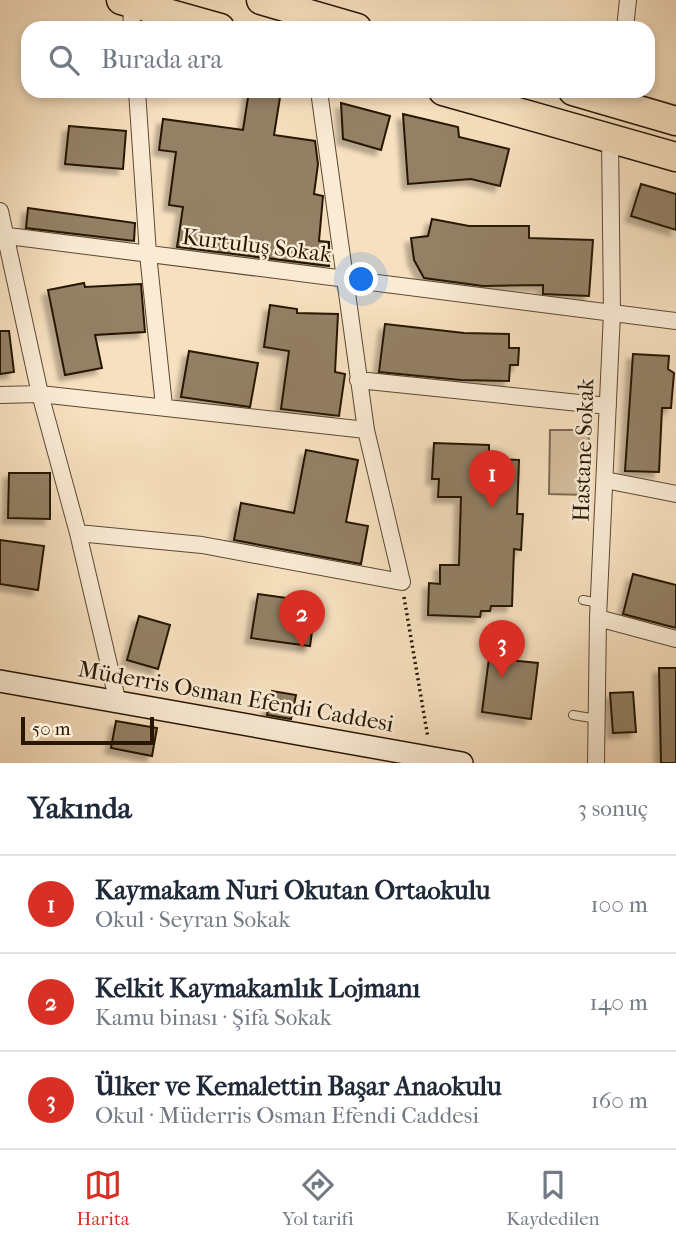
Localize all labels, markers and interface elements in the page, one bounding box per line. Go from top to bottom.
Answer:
search box [21,21,655,98]
icon: search [45,41,83,79]
text: Burada ara [101,44,223,75]
street label: Kurtuluş Sokak [181,223,335,268]
your location [344,262,378,296]
street label: Hastane Sokak [568,377,600,522]
pin: 1 [469,450,515,508]
pin: 2 [279,590,325,648]
pin: 3 [479,620,525,678]
street label: Müderris Osman Efendi Caddesi [76,655,396,738]
scale bar [21,714,154,746]
text: 50 m [32,718,71,740]
text: Yakında [28,791,132,826]
text: 3 sonuç [577,795,648,822]
text: Kaymakam Nuri Okutan Ortaokulu [95,875,490,906]
text: 1 [47,891,55,918]
text: 100 m [590,891,648,918]
text: Okul · Seyran Sokak [95,906,290,933]
text: Kelkit Kaymakamlık Lojmanı [95,973,420,1004]
text: 2 [45,989,57,1016]
text: 140 m [589,989,648,1016]
text: Kamu binası · Şifa Sokak [95,1004,332,1031]
text: Ülker ve Kemalettin Başar Anaokulu [95,1071,502,1102]
text: 3 [46,1087,56,1114]
text: 160 m [591,1087,648,1114]
text: Okul · Müderris Osman Efendi Caddesi [95,1102,479,1129]
tab: Harita [76,1166,130,1230]
tab: Yol tarifi [282,1166,354,1230]
tab: Kaydedilen [506,1166,600,1230]

